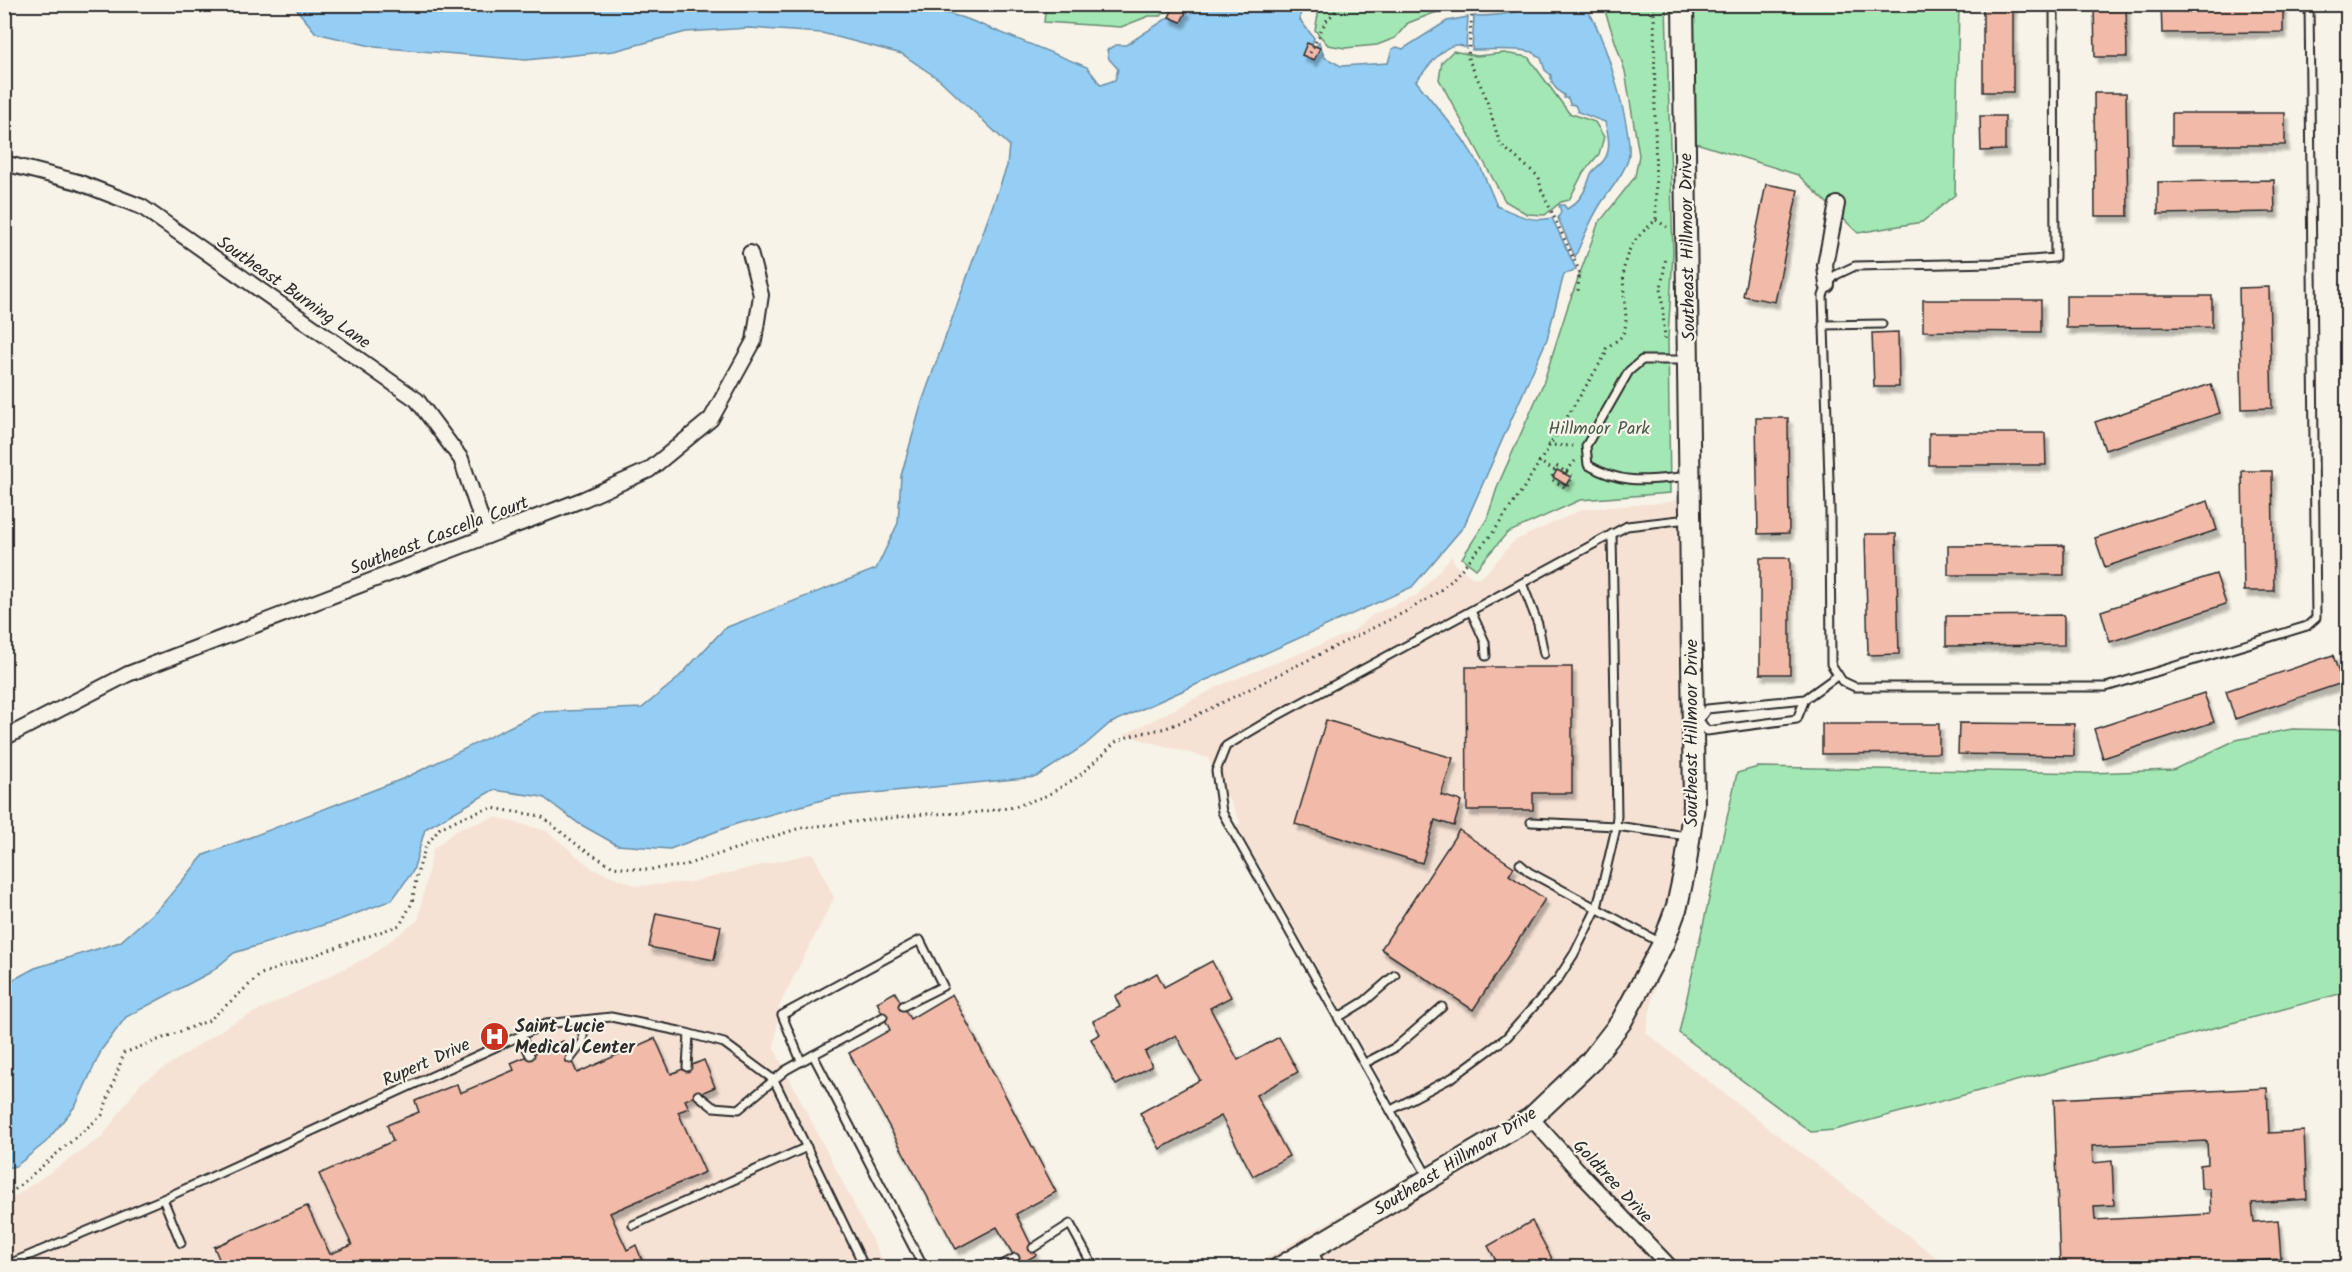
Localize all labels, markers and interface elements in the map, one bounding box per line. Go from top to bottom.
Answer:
street label: Southeast Hillmoor Drive [1672,153,1705,341]
street label: Southeast Burning Lane [210,229,376,357]
park label: Hillmoor Park [1548,415,1650,444]
street label: Southeast Cascella Court [346,489,534,584]
street label: Southeast Hillmoor Drive [1678,639,1707,827]
place label: Saint Lucie Medical Center [515,1013,636,1063]
hospital icon: Saint Lucie Medical Center [478,1020,510,1052]
street label: Rupert Drive [378,1031,475,1096]
street label: Southeast Hillmoor Drive [1368,1100,1543,1224]
street label: Goldtree Drive [1565,1133,1659,1231]

